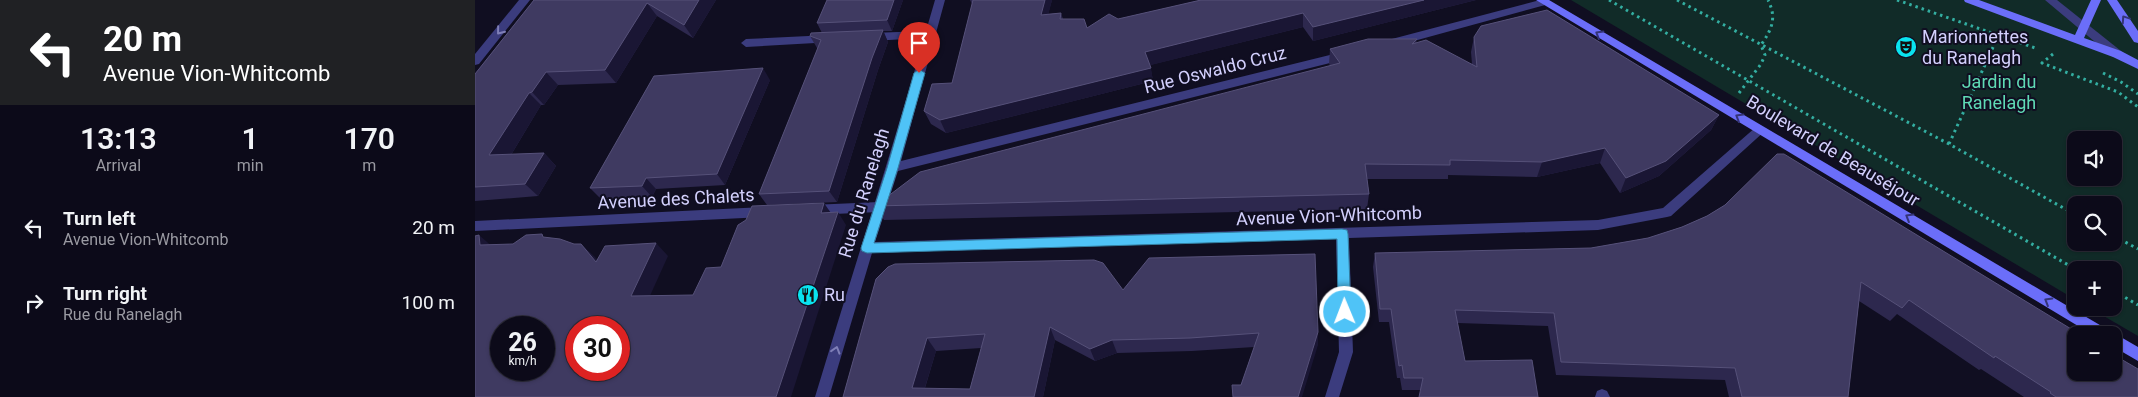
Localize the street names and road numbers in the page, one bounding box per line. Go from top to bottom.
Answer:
street label: Rue Oswaldo Cruz [1142,42,1288,97]
street label: Boulevard de Beauséjour [1743,91,1924,211]
street label: Rue du Ranelagh [834,126,893,260]
street label: Avenue des Chalets [597,184,755,213]
street label: Avenue Vion-Whitcomb [1236,202,1422,229]

